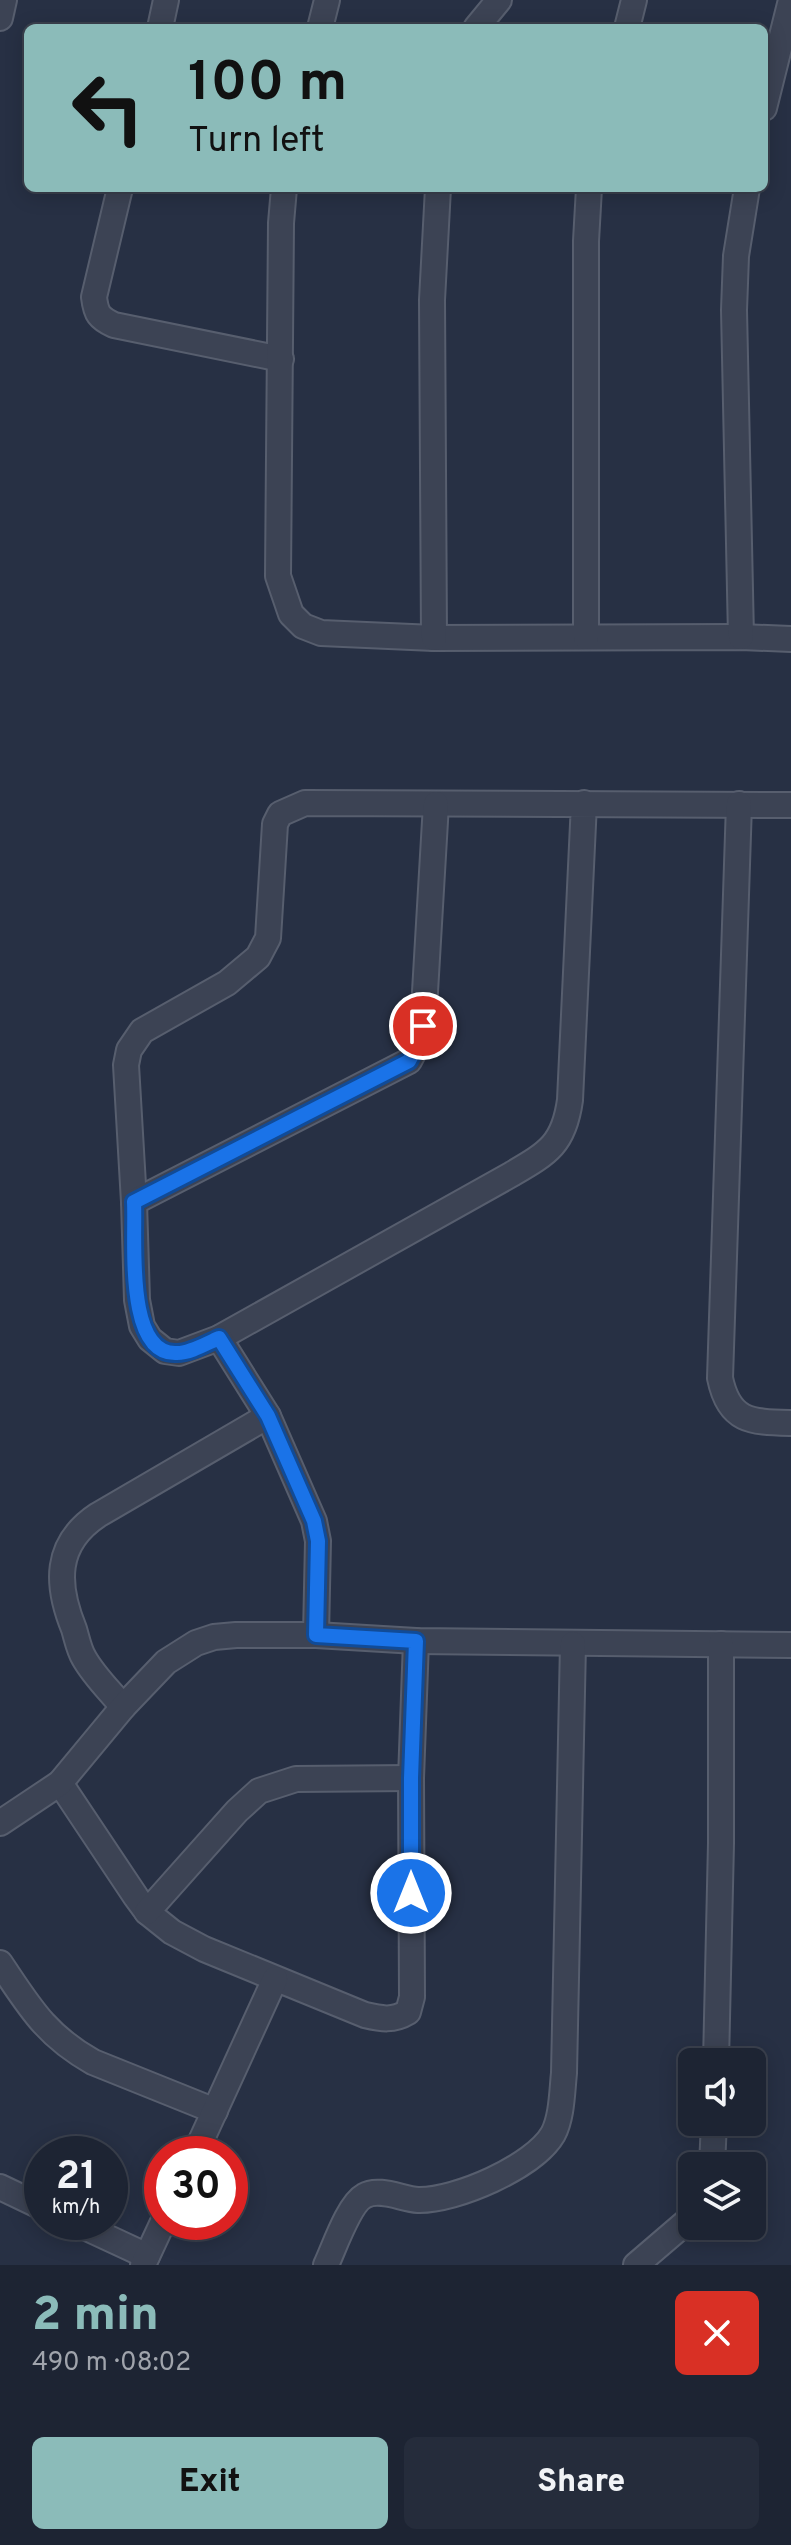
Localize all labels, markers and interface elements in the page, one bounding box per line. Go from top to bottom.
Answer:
text: 100 m [188,50,347,120]
icon: left [56,56,160,160]
text: Turn left [188,119,325,165]
pin [389,992,457,1060]
icon: arrive [401,1004,445,1048]
position arrow [369,1851,453,1935]
map controls [678,2048,766,2240]
button: sound [678,2048,766,2136]
speed limit sign: 30 [144,2136,248,2240]
button: layers [678,2152,766,2240]
text: 21 [56,2153,96,2203]
text: km/h [52,2195,100,2221]
text: 2 min [32,2287,159,2347]
button: close [675,2291,759,2375]
text: 490 m · 08:02 [32,2347,191,2380]
button: Exit [32,2437,388,2529]
button: Share [404,2437,759,2529]

